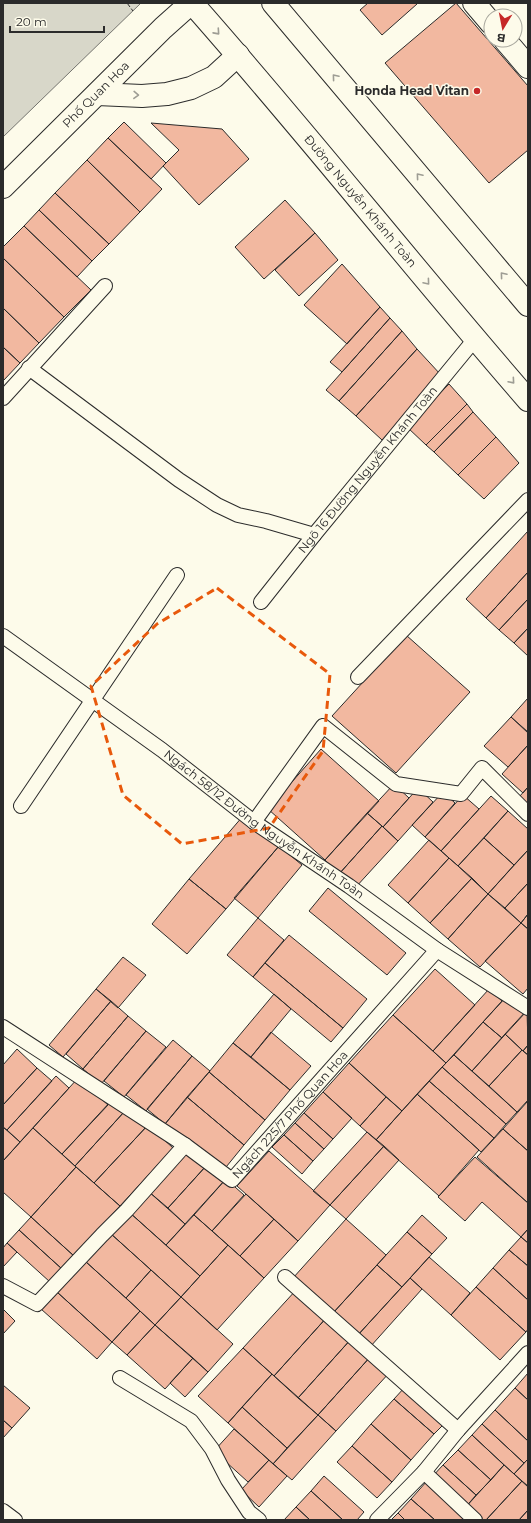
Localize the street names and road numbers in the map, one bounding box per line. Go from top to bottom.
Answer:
street label: Phố Quan Hoa [59,58,132,131]
street label: Đường Nguyễn Khánh Toàn [301,131,420,270]
street label: Ngõ 16 Đường Nguyễn Khánh Toàn [295,383,440,556]
street label: Ngách 58/12 Đường Nguyễn Khánh Toàn [161,746,367,902]
street label: Ngách 225/7 Phố Quan Hoa [229,1047,351,1181]

